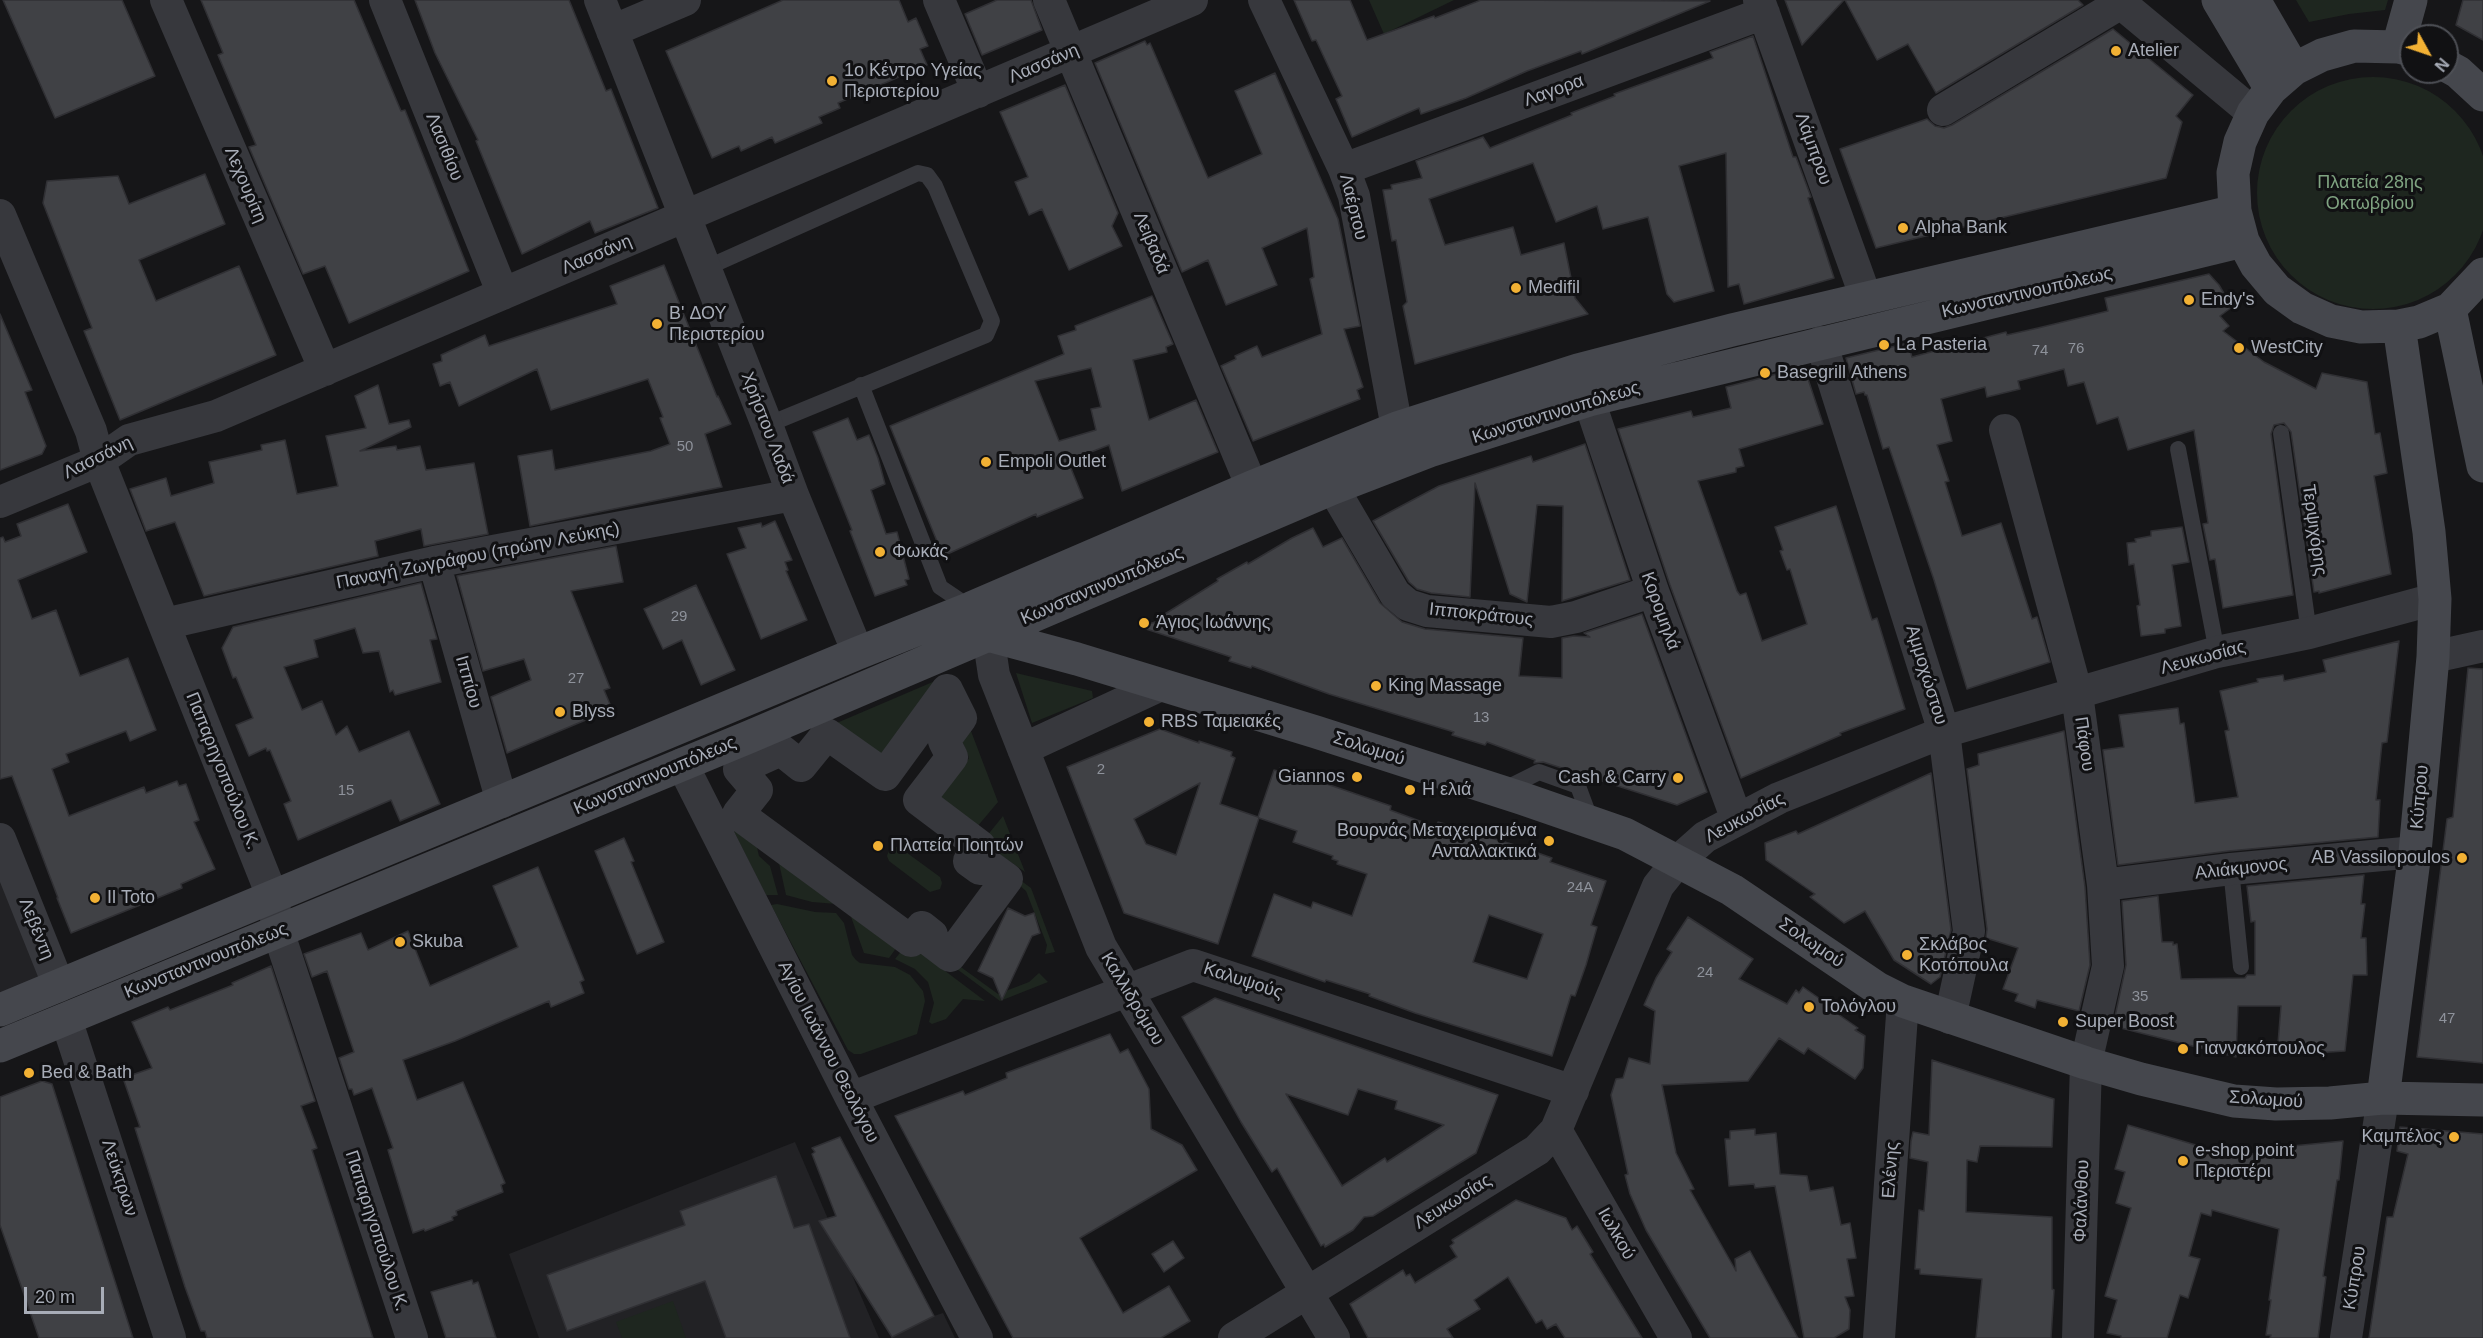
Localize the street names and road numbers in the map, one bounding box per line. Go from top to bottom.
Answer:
street label: Λασσάνη [1006,40,1082,88]
street label: Λαγορα [1521,70,1587,112]
street label: Λασιθίου [421,110,467,184]
street label: Λάμπρου [1790,110,1836,188]
street label: Λεχουρίτη [219,144,271,226]
street label: Λαέρτου [1334,172,1372,242]
street label: Λειβαδά [1128,209,1174,277]
street label: Λασσάνη [559,231,635,279]
street label: Κωνσταντινουπόλεως [1940,263,2114,323]
street label: Χρήστου Λαδά [736,369,798,487]
street label: Κωνσταντινουπόλεως [1470,377,1642,449]
street label: Λασσάνη [60,432,136,484]
street label: Τερψιχόρης [2297,483,2331,577]
street label: Παναγή Ζωγράφου (πρώην Λεύκης) [334,518,622,594]
street label: Κωνσταντινουπόλεως [1018,542,1186,630]
street label: Κορομηλά [1636,569,1684,653]
street label: Ιπποκράτους [1428,599,1534,631]
street label: Αμμοχώστου [1901,623,1951,727]
street label: Λευκωσίας [2158,636,2248,680]
street label: Ιππίου [450,653,486,711]
street label: Παπαρηγοπούλου Κ. [181,689,263,853]
street label: Πάφου [2069,715,2099,773]
street label: Σολωμού [1331,727,1407,771]
street label: Κωνσταντινουπόλεως [571,732,739,820]
street label: Κύπρου [2406,764,2434,830]
street label: Λευκωσίας [1702,788,1788,848]
street label: Αλιάκμονος [2194,853,2288,885]
street label: Λεβέντη [14,895,58,963]
street label: Σολωμού [1774,913,1848,973]
street label: Κωνσταντινουπόλεως [121,918,291,1004]
street label: Καλλιδρόμου [1096,949,1168,1049]
street label: Αγίου Ιωάννου Θεολόγου [773,957,883,1147]
street label: Καλυψούς [1201,958,1285,1004]
street label: Σολωμού [2228,1087,2304,1113]
street label: Λεύκτρων [96,1137,142,1219]
street label: Ελένης [1878,1141,1904,1199]
street label: Παπαρηγοπούλου Κ. [340,1148,412,1314]
street label: Φαλάνθου [2070,1159,2094,1243]
street label: Λευκωσίας [1410,1170,1496,1234]
street label: Ιωλκού [1593,1204,1639,1264]
street label: Κύπρου [2339,1245,2371,1311]

